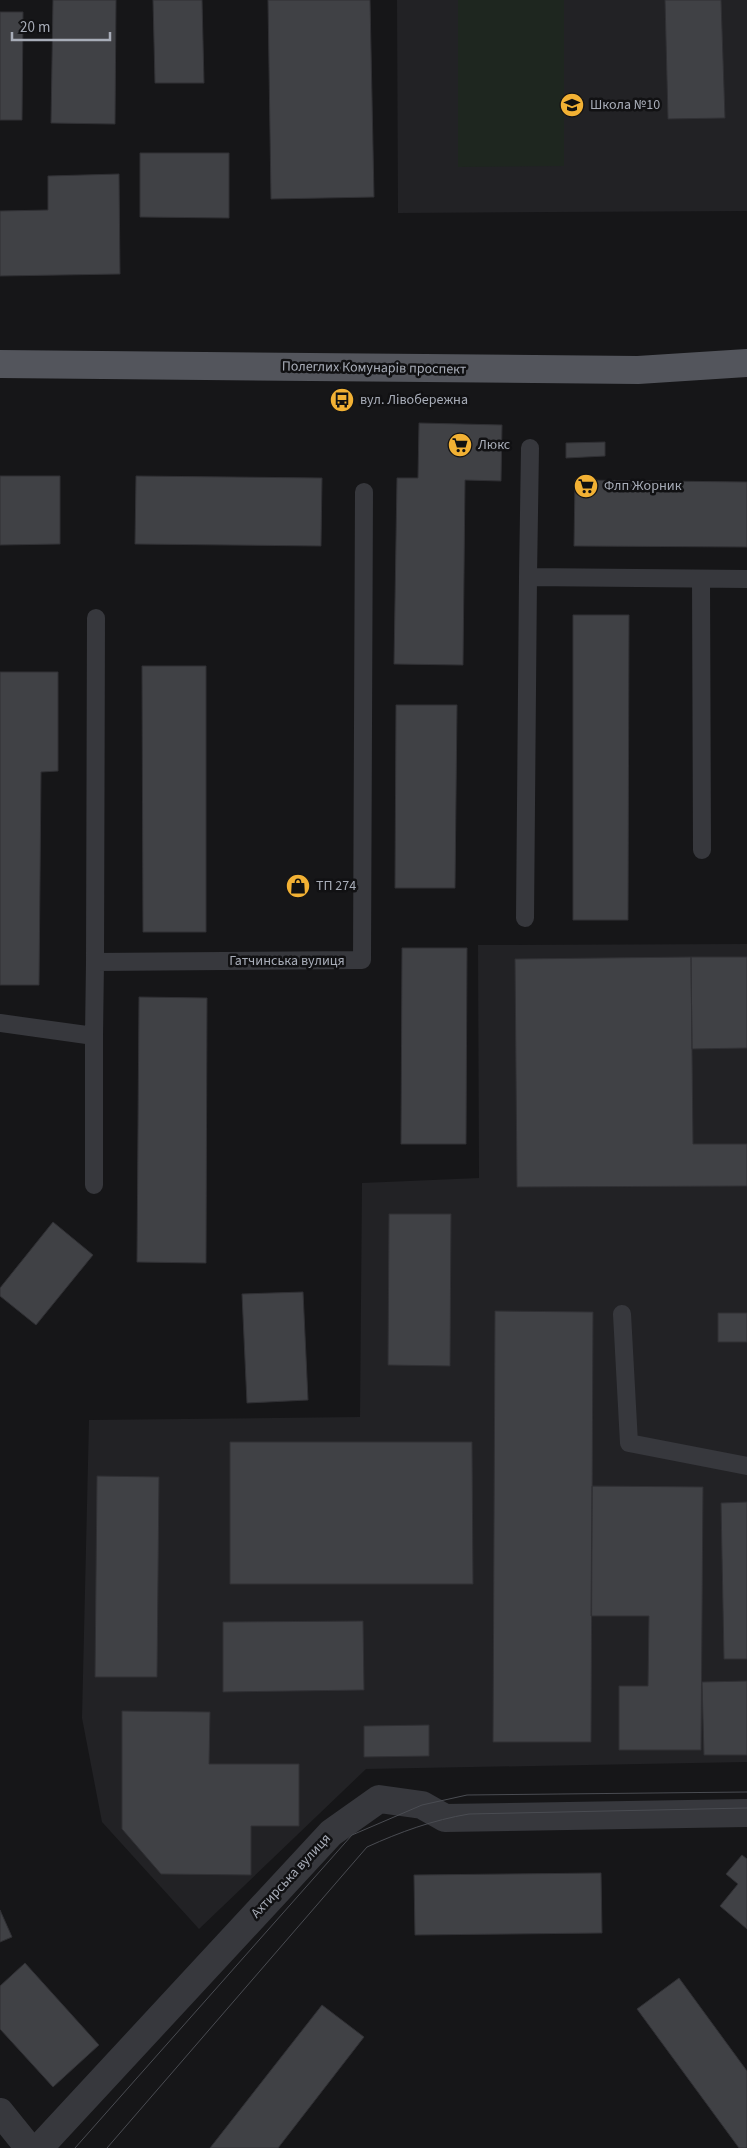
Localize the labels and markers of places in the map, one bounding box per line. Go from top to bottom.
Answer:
school or university icon: Школа №10 [559,92,585,118]
place label: Школа №10 [590,95,660,115]
bus stop icon: вул. Лівобережна [329,387,355,413]
place label: вул. Лівобережна [360,390,468,410]
supermarket icon: Люкс [447,432,473,458]
place label: Люкс [478,435,511,455]
supermarket icon: Флп Жорник [573,473,599,499]
place label: Флп Жорник [604,476,682,496]
shop icon: ТП 274 [285,873,311,899]
place label: ТП 274 [316,876,356,896]

